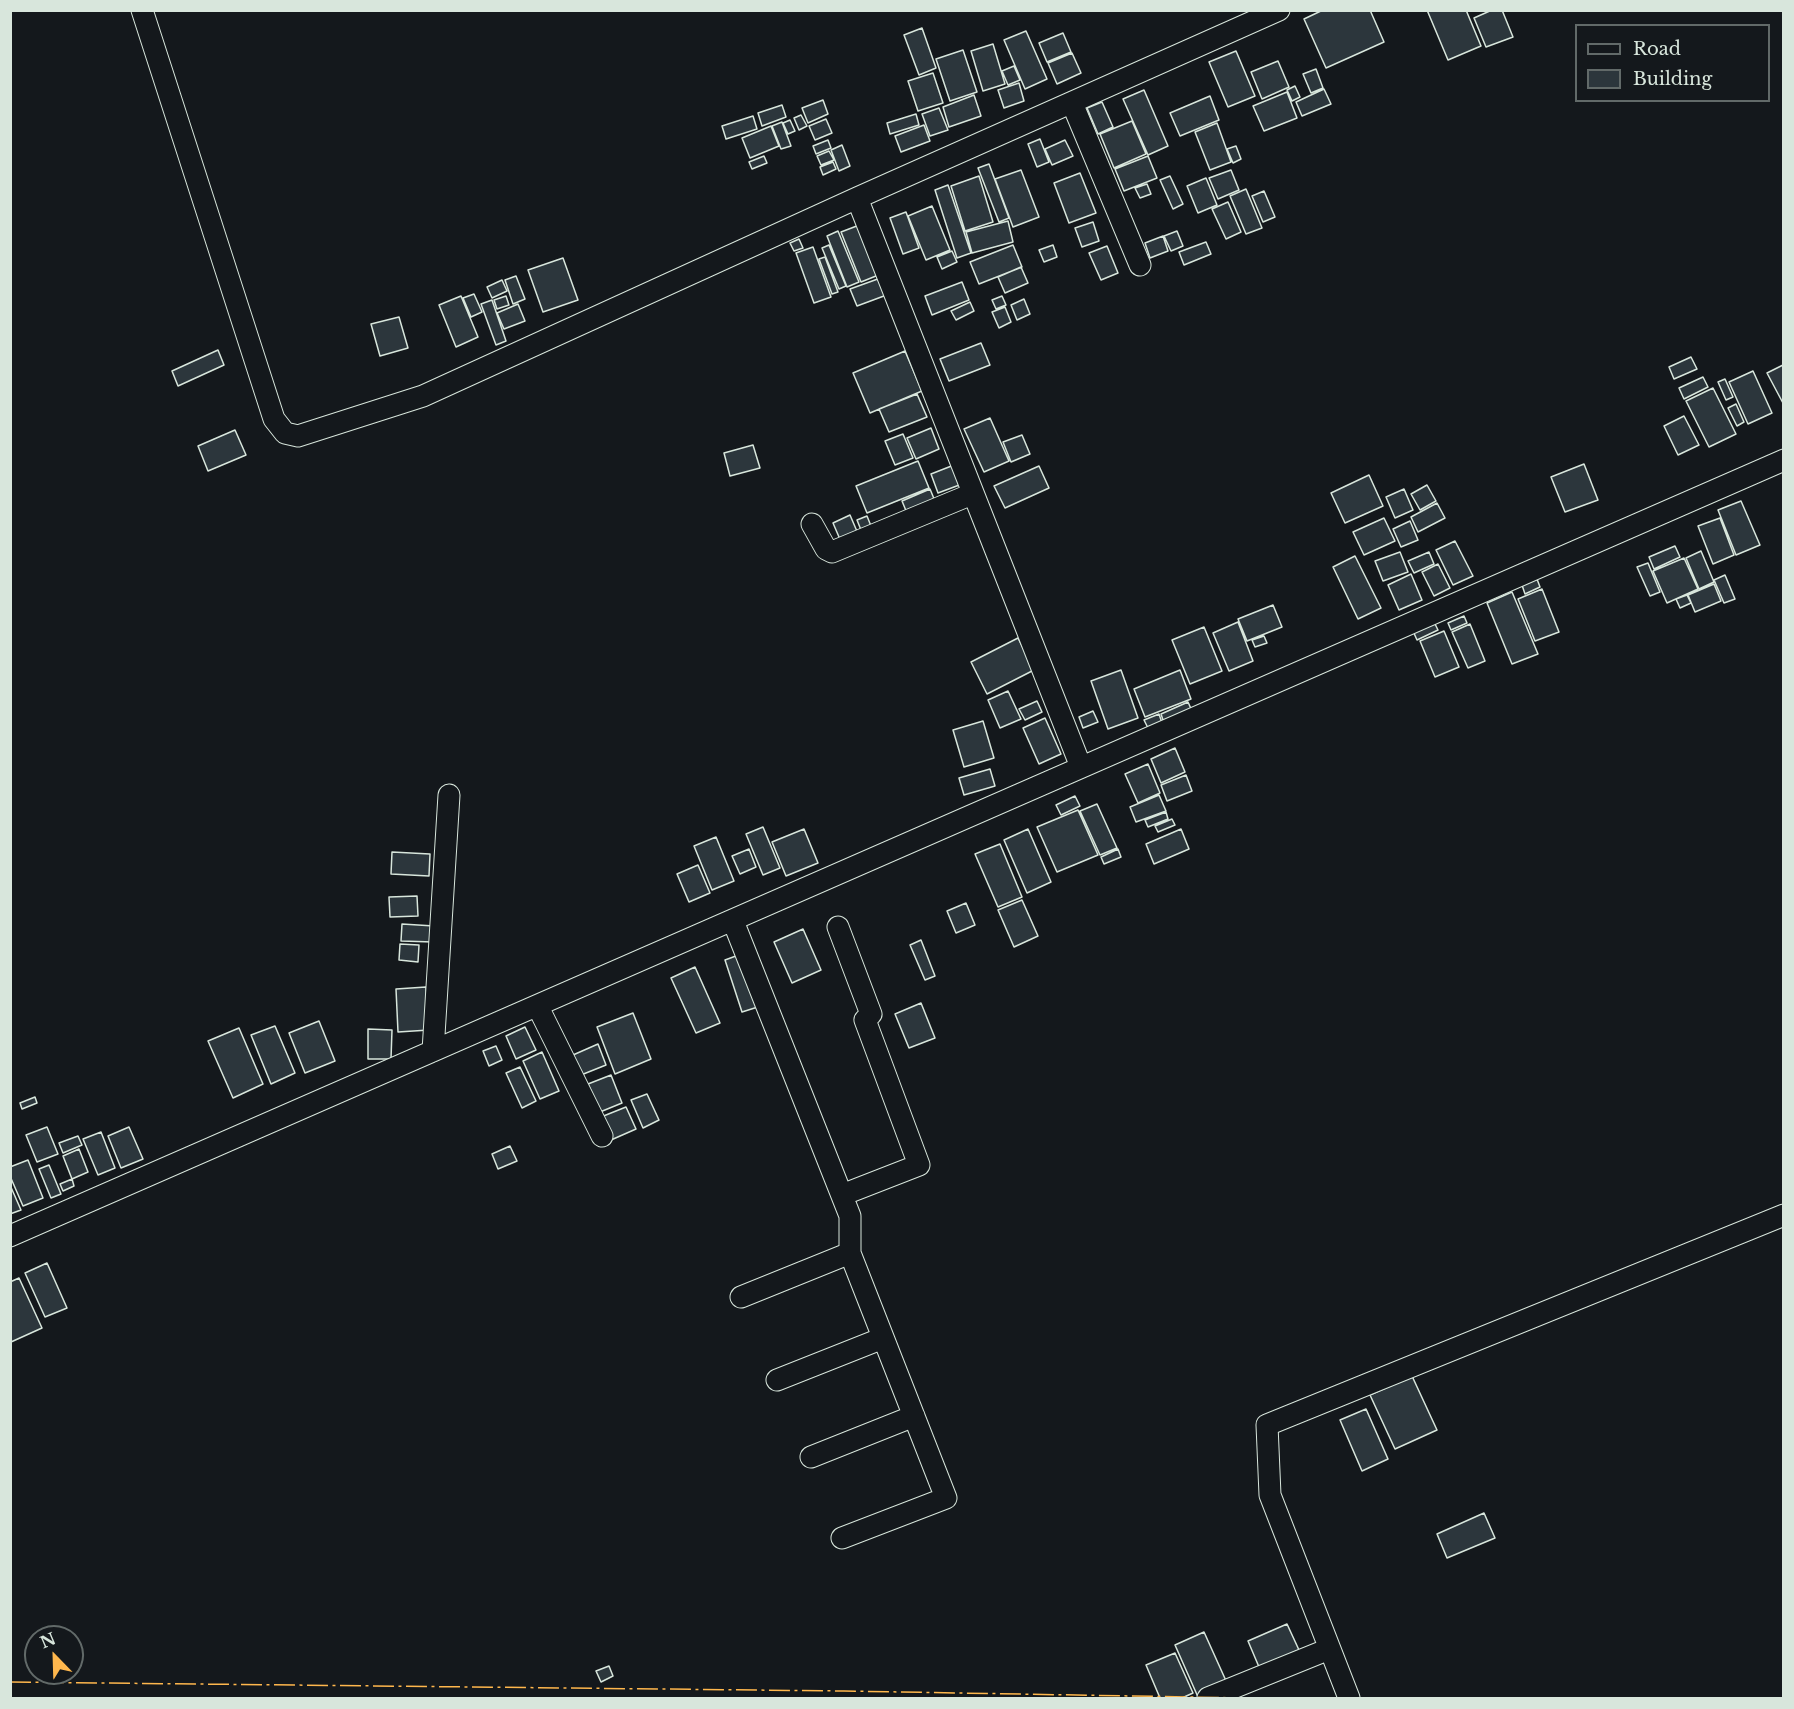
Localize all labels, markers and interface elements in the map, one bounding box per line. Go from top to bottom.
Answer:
legend [1575,24,1770,102]
text: Road [1633,38,1681,60]
text: Building [1633,68,1712,90]
north arrow [24,1625,84,1685]
text: N [37,1628,59,1652]

